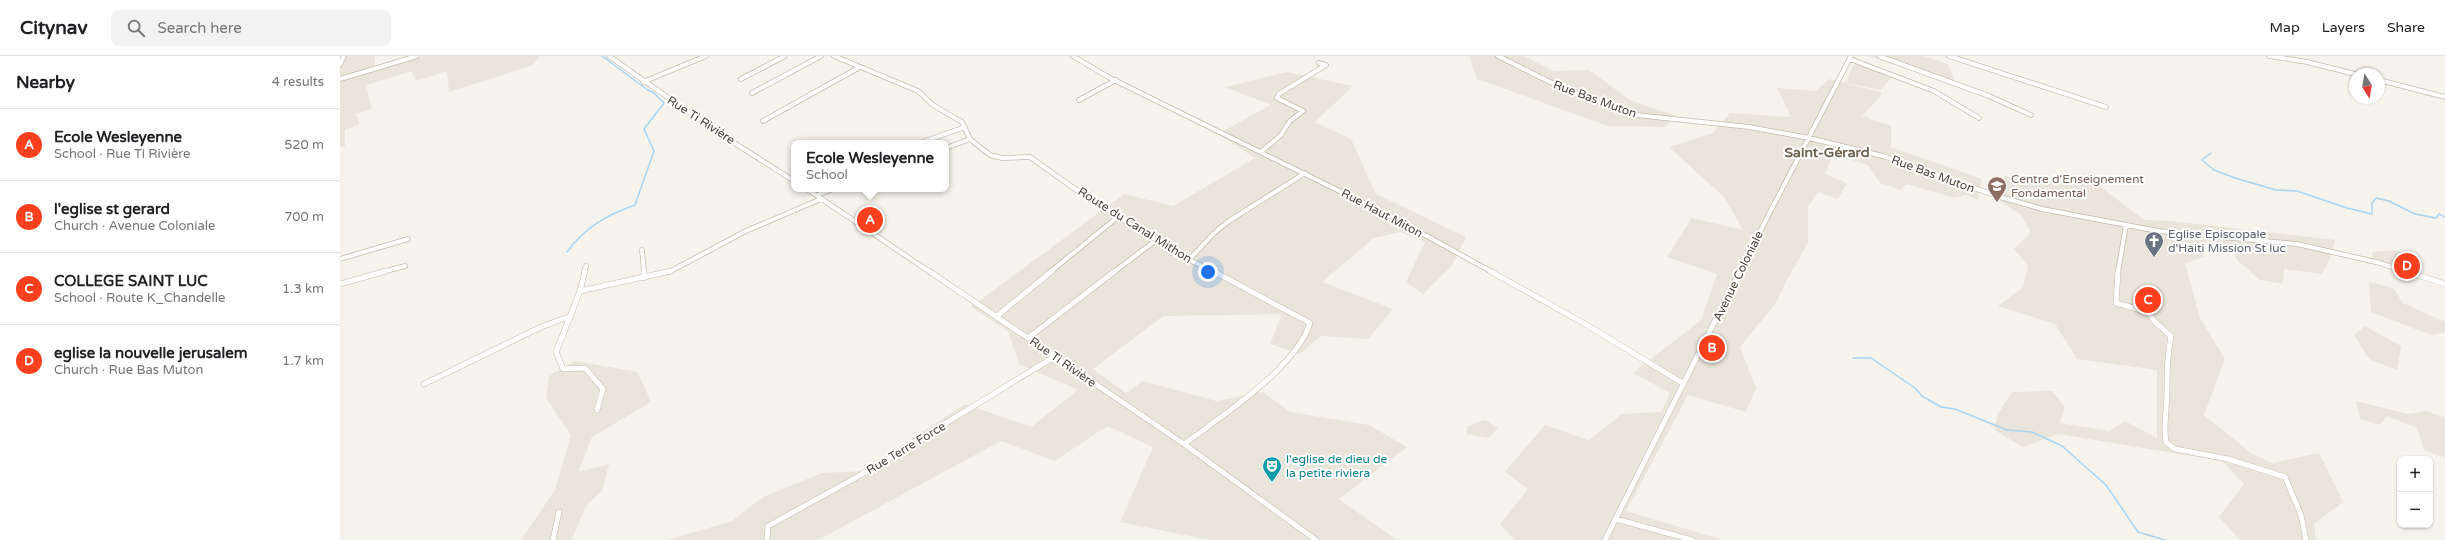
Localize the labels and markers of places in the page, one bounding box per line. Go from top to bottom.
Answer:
place label: Centre d'Enseignement Fondamental [2011,172,2144,200]
school or university icon: Centre d'Enseignement Fondamental [1986,175,2008,203]
pin: A [857,205,883,235]
place label: Eglise Episcopale d'Haiti Mission St luc [2168,227,2286,255]
church icon: Eglise Episcopale d'Haiti Mission St luc [2143,230,2165,258]
pin: D [2394,251,2420,281]
pin: C [2135,285,2161,315]
pin: B [1699,333,1725,363]
place label: l'eglise de dieu de la petite riviera [1286,452,1388,480]
theatre icon: l'eglise de dieu de la petite riviera [1261,455,1283,483]

